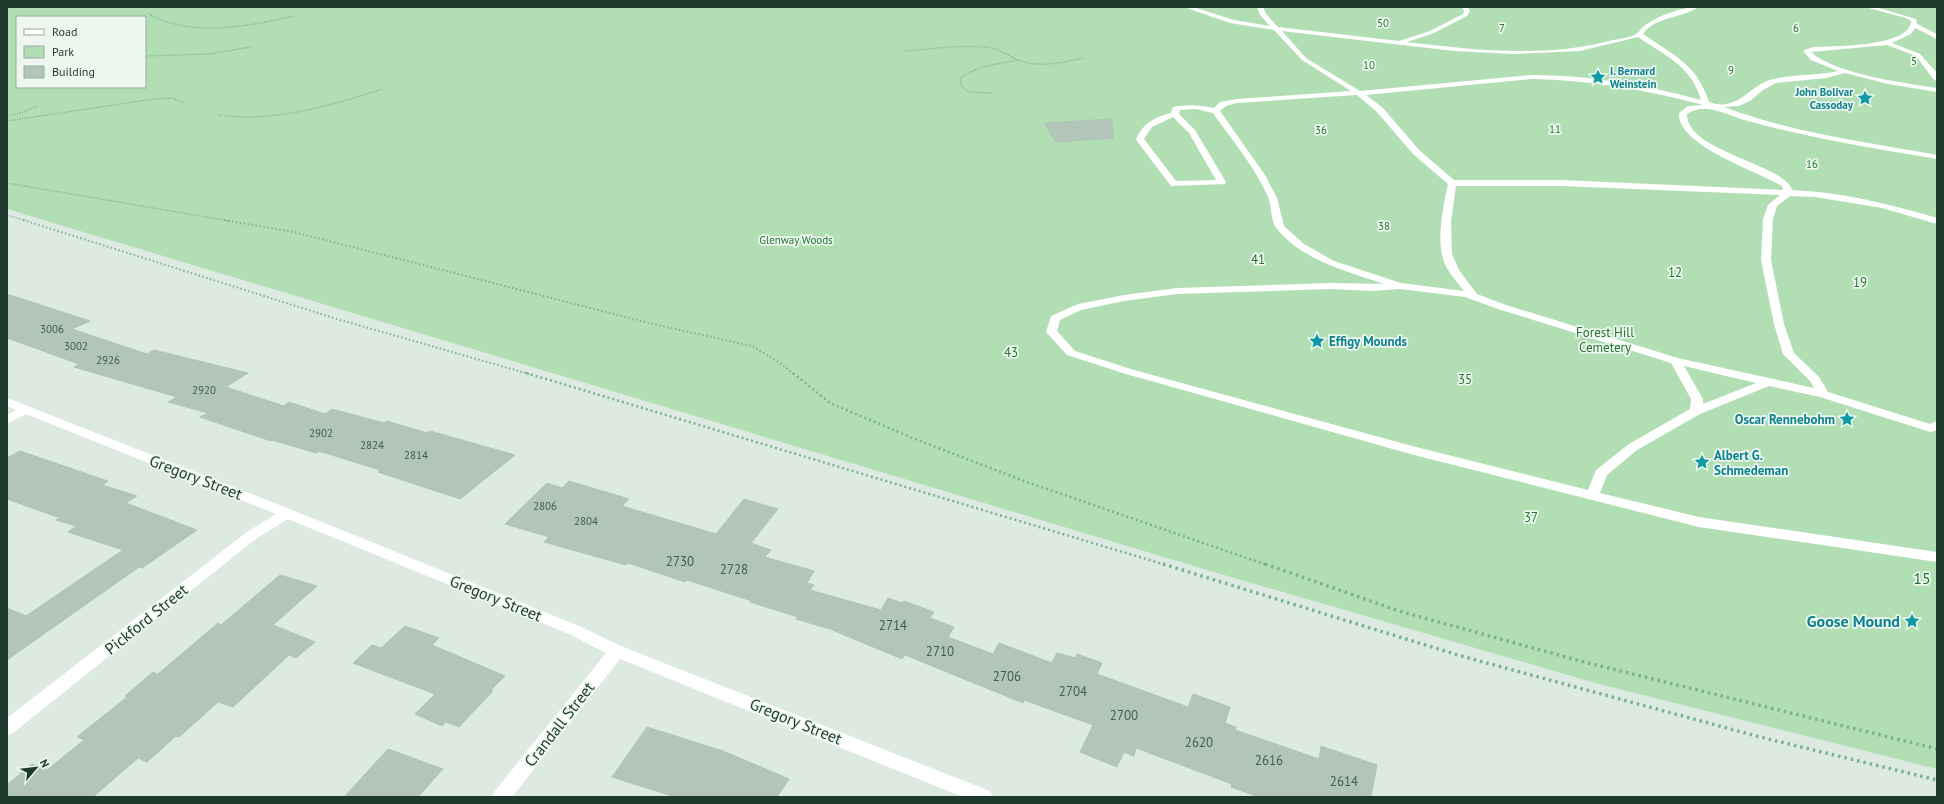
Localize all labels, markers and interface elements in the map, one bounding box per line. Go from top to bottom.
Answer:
legend [16,16,146,88]
park label: 50 [1377,16,1389,30]
park label: 7 [1499,21,1505,35]
park label: 6 [1793,21,1799,35]
text: Road [52,24,77,39]
text: Park [52,44,74,59]
park label: 5 [1911,54,1917,68]
park label: 10 [1363,58,1375,72]
park label: 9 [1728,63,1734,77]
text: Building [52,64,95,79]
place label: I. Bernard Weinstein [1610,64,1656,91]
place icon: I. Bernard Weinstein [1589,68,1607,86]
place label: John Bolivar Cassoday [1794,85,1854,112]
place icon: John Bolivar Cassoday [1856,89,1874,107]
park label: 11 [1549,122,1561,136]
park label: 36 [1315,123,1327,137]
park label: 16 [1806,157,1818,171]
park label: 38 [1378,219,1390,233]
park label: Glenway Woods [759,233,833,247]
park label: 41 [1251,251,1265,268]
park label: 12 [1668,264,1682,281]
park label: 19 [1853,274,1867,291]
house number: 3006 [40,322,64,336]
park label: Forest Hill Cemetery [1576,324,1634,356]
place icon: Effigy Mounds [1308,332,1326,350]
place label: Effigy Mounds [1329,333,1408,350]
house number: 3002 [64,339,88,353]
park label: 43 [1004,344,1018,361]
house number: 2926 [96,353,120,367]
park label: 35 [1458,371,1472,388]
house number: 2920 [192,383,216,397]
place icon: Oscar Rennebohm [1838,410,1856,428]
place label: Oscar Rennebohm [1735,411,1835,428]
house number: 2902 [309,426,333,440]
house number: 2824 [360,438,384,452]
place label: Albert G. Schmedeman [1714,447,1788,479]
house number: 2814 [404,448,428,462]
street label: Gregory Street [147,450,246,504]
place icon: Albert G. Schmedeman [1693,453,1711,471]
house number: 2806 [533,499,557,513]
park label: 37 [1524,509,1538,526]
house number: 2804 [574,514,598,528]
house number: 2730 [666,553,694,570]
house number: 2728 [720,561,748,578]
park label: 15 [1913,568,1931,588]
street label: Gregory Street [447,570,546,626]
street label: Pickford Street [101,579,192,658]
place label: Goose Mound [1807,611,1900,631]
place icon: Goose Mound [1903,612,1921,630]
house number: 2714 [879,617,907,634]
house number: 2710 [926,643,954,660]
house number: 2706 [993,668,1021,685]
street label: Crandall Street [520,677,599,770]
house number: 2704 [1059,683,1087,700]
street label: Gregory Street [747,693,846,749]
house number: 2700 [1110,707,1138,724]
house number: 2620 [1185,734,1213,751]
north arrow [16,748,56,788]
house number: 2616 [1255,752,1283,769]
text: N [37,757,53,770]
house number: 2614 [1330,773,1358,790]

